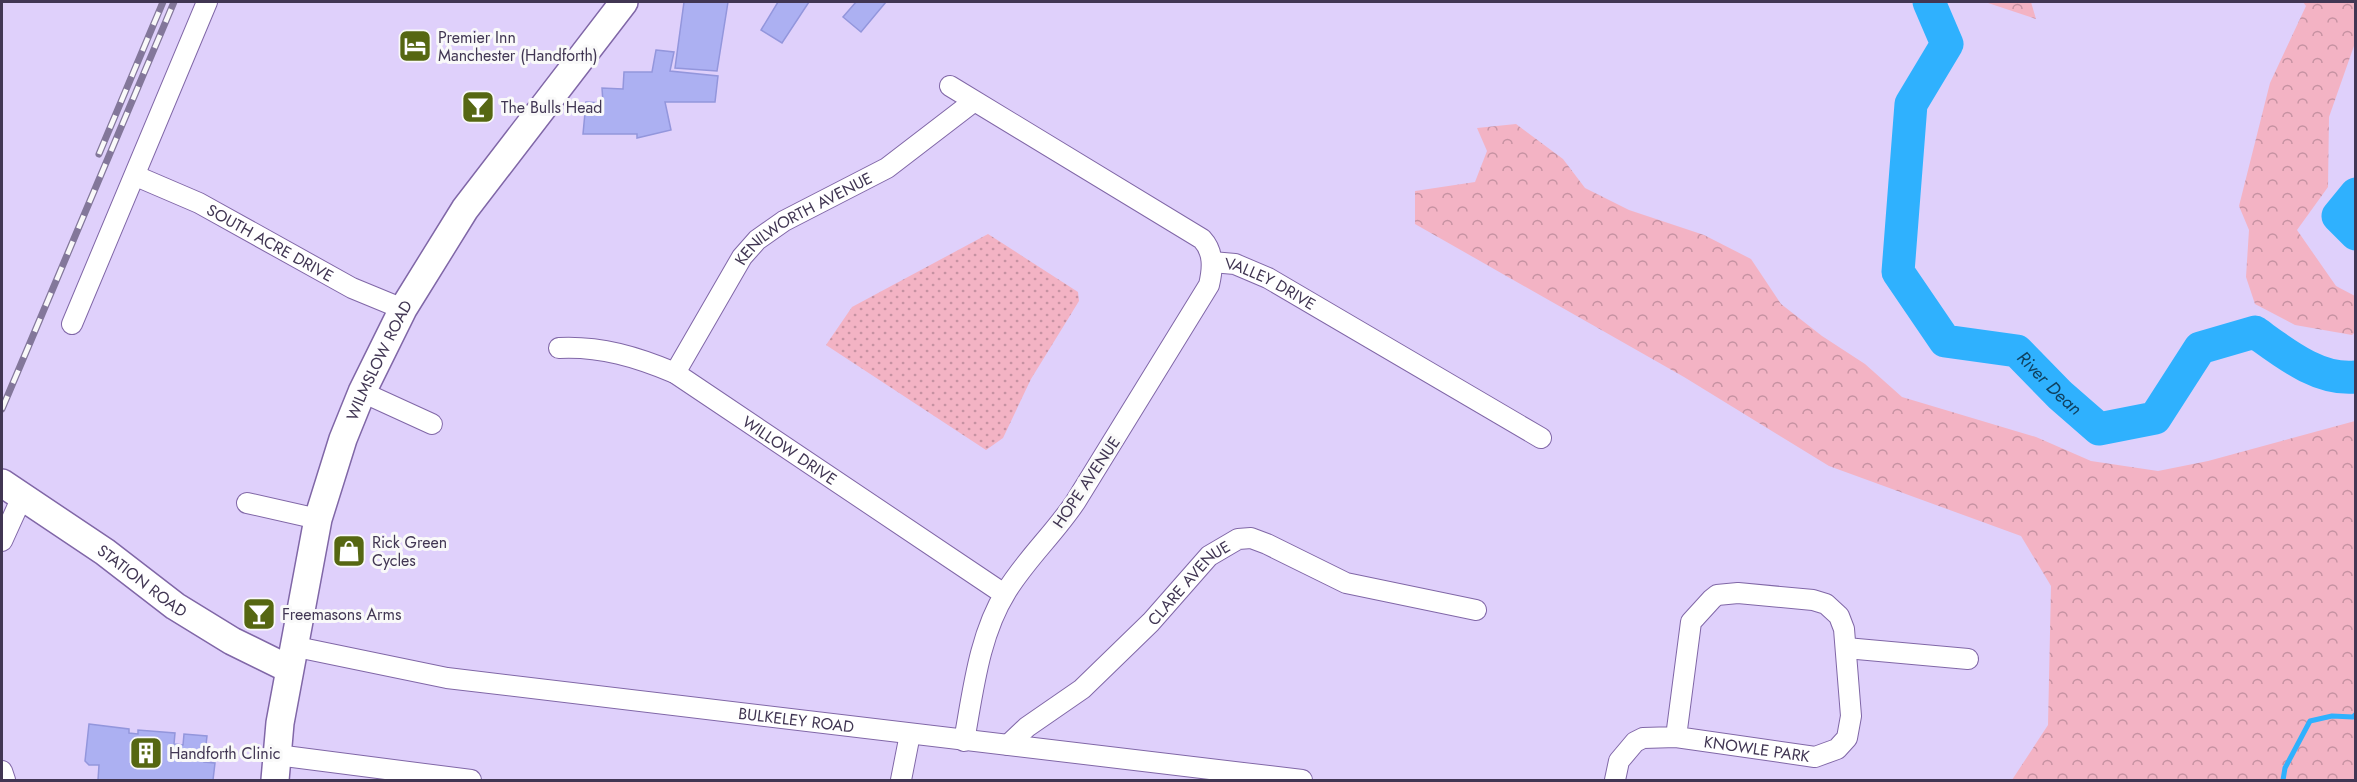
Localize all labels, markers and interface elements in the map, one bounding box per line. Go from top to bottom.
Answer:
place label: Premier Inn Manchester (Handforth) [438,26,598,67]
hotel icon: Premier Inn Manchester (Handforth) [397,28,433,64]
bar icon: The Bulls Head [460,89,496,125]
place label: The Bulls Head [501,96,602,119]
street label: KENILWORTH AVENUE [729,167,876,269]
street label: SOUTH ACRE DRIVE [202,198,338,288]
street label: VALLEY DRIVE [1224,252,1320,316]
street label: WILMSLOW ROAD [341,296,418,424]
water label: River Dean [2011,345,2088,421]
street label: WILLOW DRIVE [738,410,841,491]
street label: HOPE AVENUE [1047,432,1126,533]
place label: Rick Green Cycles [372,531,447,572]
shop icon: Rick Green Cycles [331,533,367,569]
street label: CLARE AVENUE [1142,535,1235,631]
street label: STATION ROAD [93,539,192,623]
bar icon: Freemasons Arms [241,596,277,632]
place label: Freemasons Arms [282,603,401,626]
street label: BULKELEY ROAD [737,702,855,738]
street label: KNOWLE PARK [1703,730,1811,768]
building icon: Handforth Clinic [128,735,164,771]
place label: Handforth Clinic [169,742,281,765]

